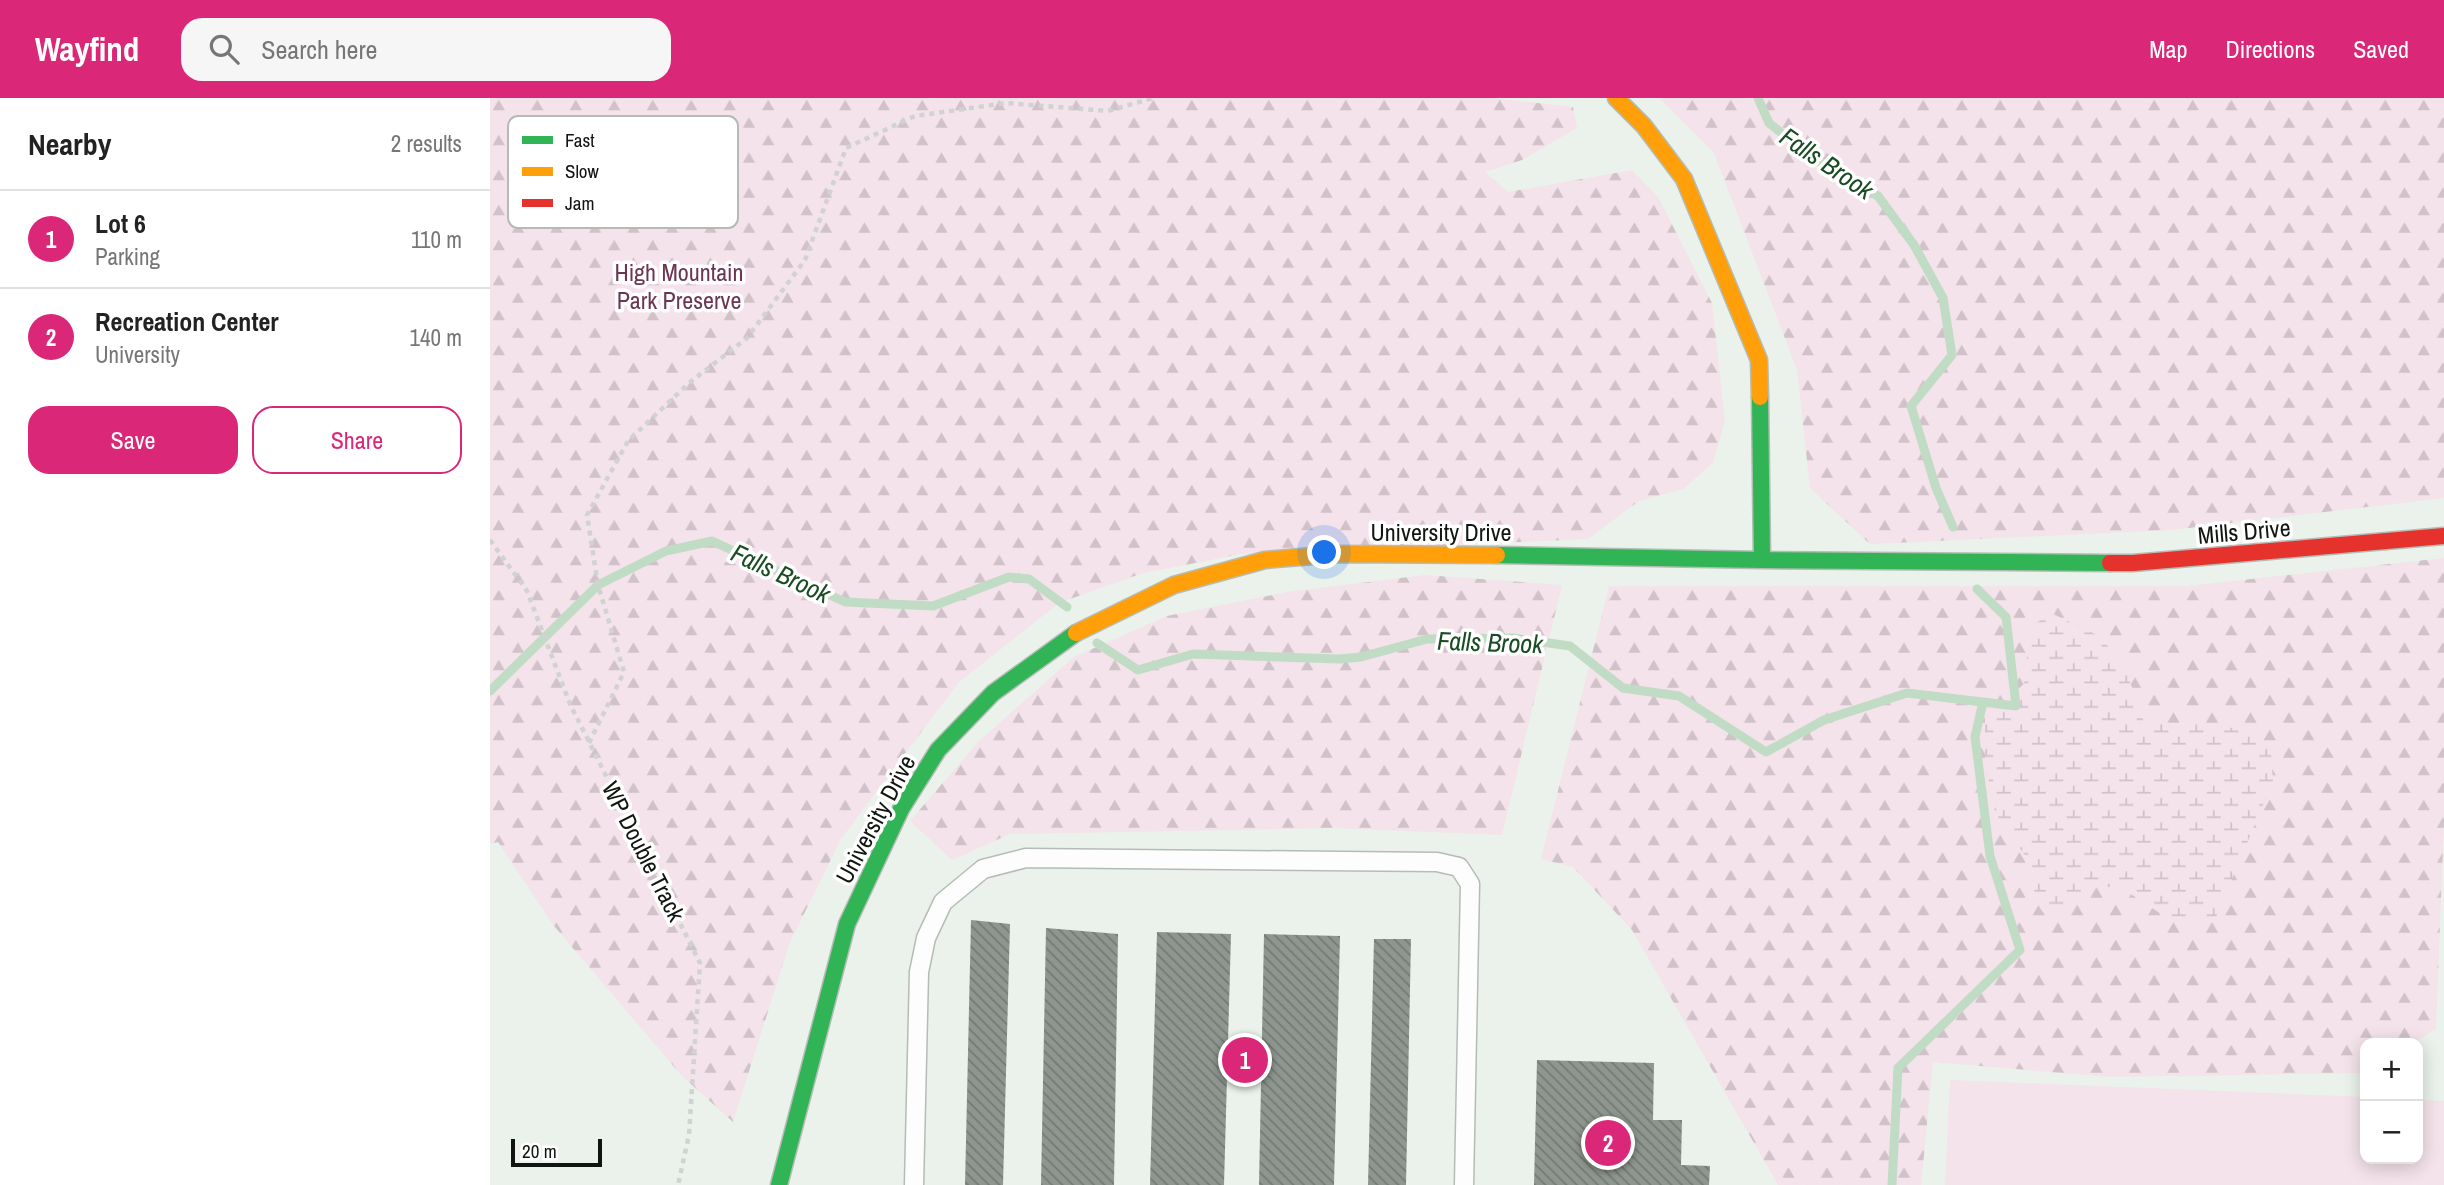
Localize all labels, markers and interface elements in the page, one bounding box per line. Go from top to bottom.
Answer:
search box [181,18,671,81]
text: Wayfind [35,27,139,71]
icon: search [205,30,243,68]
text: Search here [261,32,377,67]
text: Map [2149,33,2187,65]
text: Directions [2225,33,2315,65]
text: Saved [2353,33,2409,65]
legend [508,116,738,228]
water label: Falls Brook [1773,119,1882,208]
text: Nearby [28,124,111,164]
text: Fast [565,127,595,153]
text: 2 results [391,128,462,159]
text: Slow [565,158,600,184]
text: Jam [565,190,594,216]
text: Lot 6 [95,206,146,241]
text: 1 [46,224,56,255]
text: 110 m [411,224,462,255]
text: Parking [95,241,160,272]
park label: High Mountain Park Preserve [614,256,744,316]
text: Recreation Center [95,304,279,339]
text: 2 [46,322,56,353]
text: 140 m [410,322,462,353]
text: University [95,339,180,370]
button: Save [28,406,238,474]
button: Share [252,406,462,474]
street label: Mills Drive [2196,511,2292,551]
street label: University Drive [1370,516,1512,548]
water label: Falls Brook [726,535,838,612]
your location [1307,535,1341,569]
water label: Falls Brook [1436,623,1545,661]
street label: University Drive [828,749,922,889]
street label: WP Double Track [595,776,693,926]
pin: 1 [1222,1034,1268,1086]
map controls [2360,1038,2423,1164]
button: + [2360,1038,2423,1101]
button: − [2360,1101,2423,1164]
pin: 2 [1585,1117,1631,1169]
scale bar [511,1136,602,1168]
text: 20 m [522,1138,557,1164]

